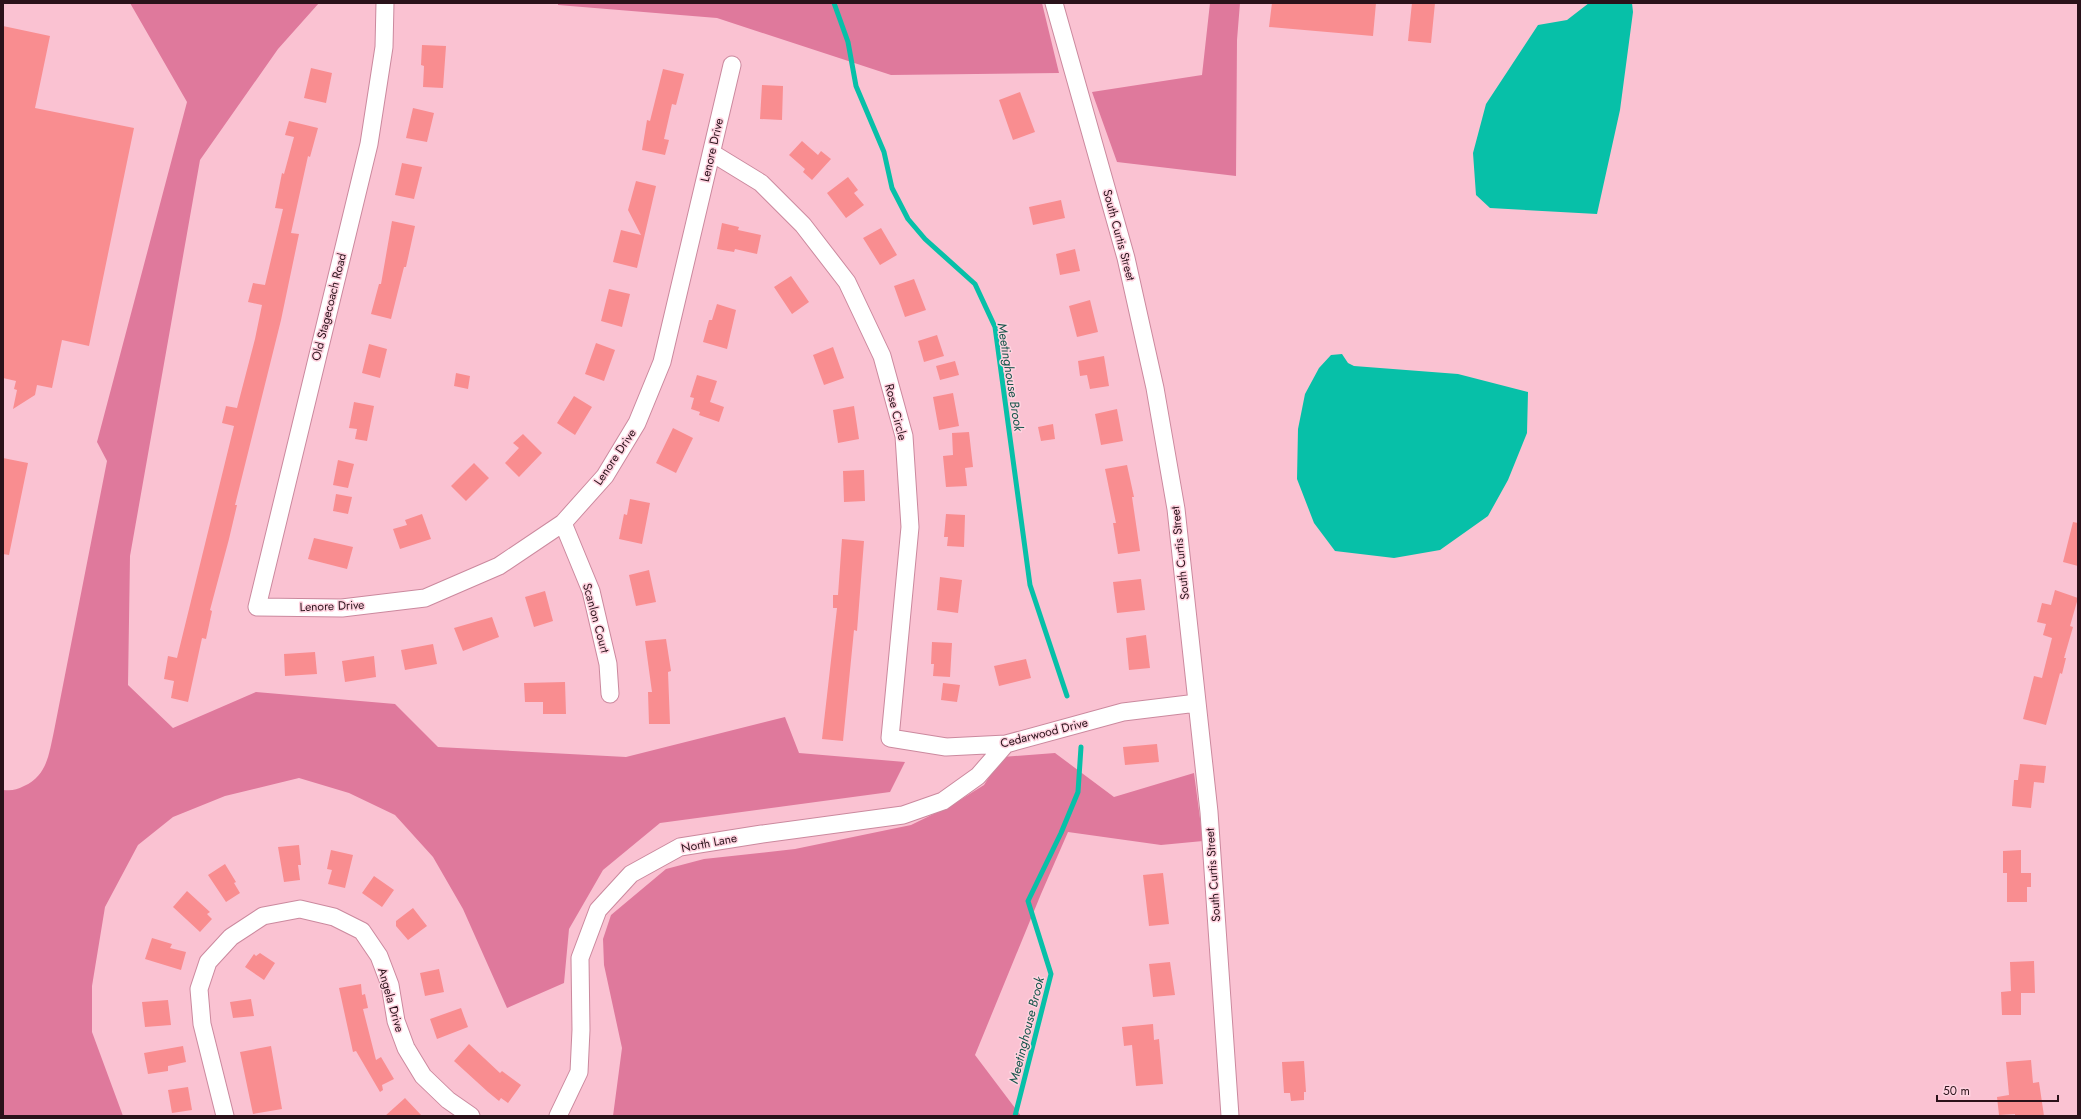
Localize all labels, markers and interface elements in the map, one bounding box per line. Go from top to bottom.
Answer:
street label: Lenore Drive [696,116,728,184]
street label: South Curtis Street [1098,187,1140,283]
street label: Old Stagecoach Road [307,251,351,363]
water label: Meetinghouse Brook [993,322,1029,433]
street label: Rose Circle [880,382,912,442]
street label: Lenore Drive [589,425,641,489]
street label: South Curtis Street [1166,505,1194,601]
street label: Scanlon Court [578,581,614,655]
street label: Lenore Drive [299,596,365,616]
street label: Cedarwood Drive [998,713,1090,753]
street label: South Curtis Street [1201,827,1225,922]
street label: North Lane [680,829,738,857]
street label: Angela Drive [373,966,409,1034]
water label: Meetinghouse Brook [1004,974,1049,1086]
scale bar [1937,1077,2058,1103]
text: 50 m [1943,1082,1970,1100]

